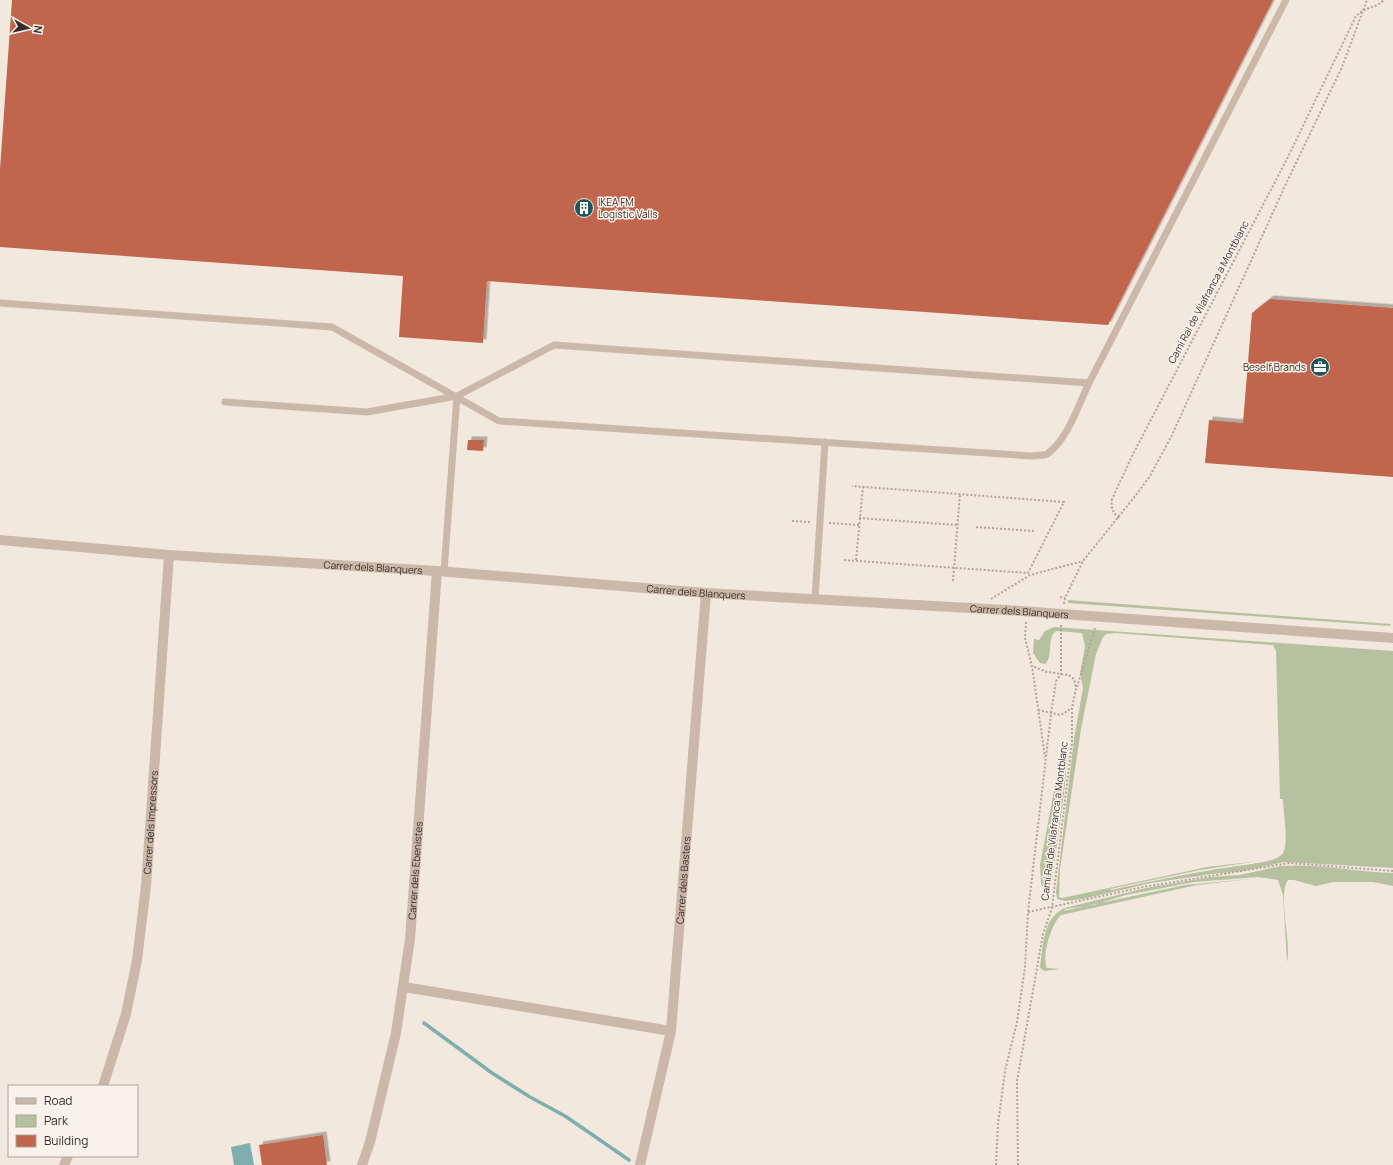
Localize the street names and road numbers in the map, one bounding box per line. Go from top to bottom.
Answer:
street label: Camí Ral de Vilafranca a Montblanc [1164,218,1252,366]
street label: Carrer dels Blanquers [323,557,423,577]
street label: Carrer dels Blanquers [646,581,746,602]
street label: Carrer dels Blanquers [970,601,1069,621]
street label: Camí Ral de Vilafranca a Montblanc [1037,740,1071,901]
street label: Carrer dels Impressors [140,770,161,875]
street label: Carrer dels Ebenistes [404,821,426,920]
street label: Carrer dels Basters [673,836,694,924]

